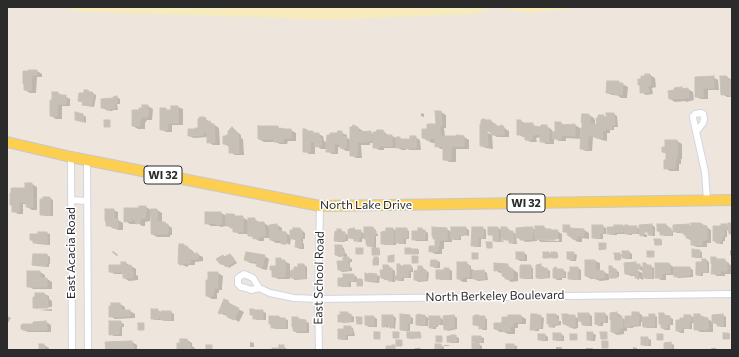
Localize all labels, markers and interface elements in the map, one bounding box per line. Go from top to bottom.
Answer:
road number: WI 32 [144,166,182,184]
road number: WI 32 [507,194,545,212]
street label: North Lake Drive [320,198,412,212]
street label: East Acacia Road [64,207,78,299]
street label: East School Road [311,231,327,325]
street label: North Berkeley Boulevard [425,288,565,304]

